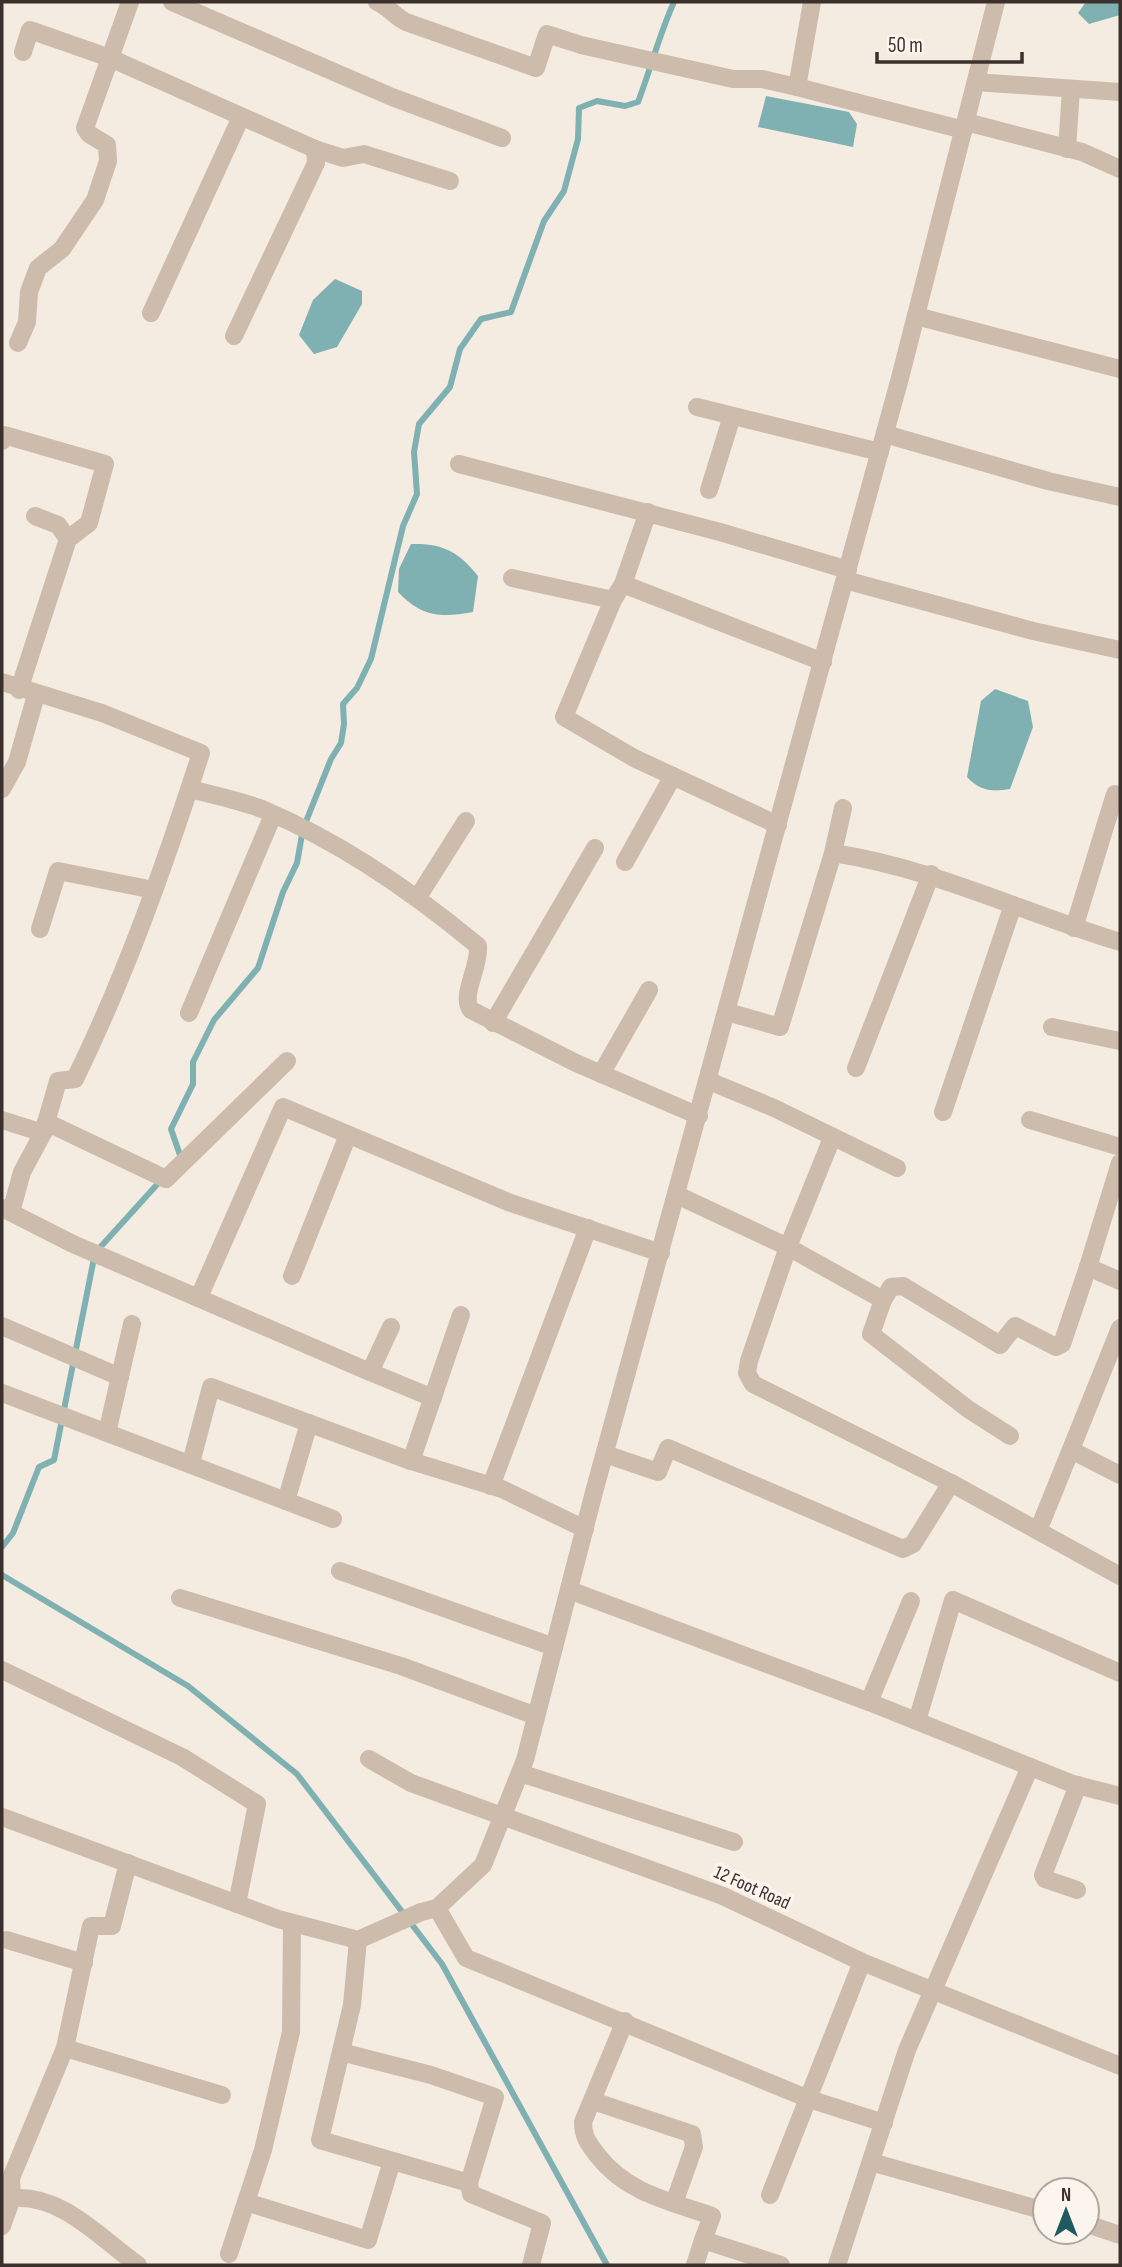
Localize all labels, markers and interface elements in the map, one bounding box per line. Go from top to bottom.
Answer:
scale bar [877,21,1022,65]
text: 50 m [888,33,923,58]
street label: 12 Foot Road [710,1861,794,1915]
north arrow [1031,2176,1101,2246]
text: N [1061,2184,1071,2207]

